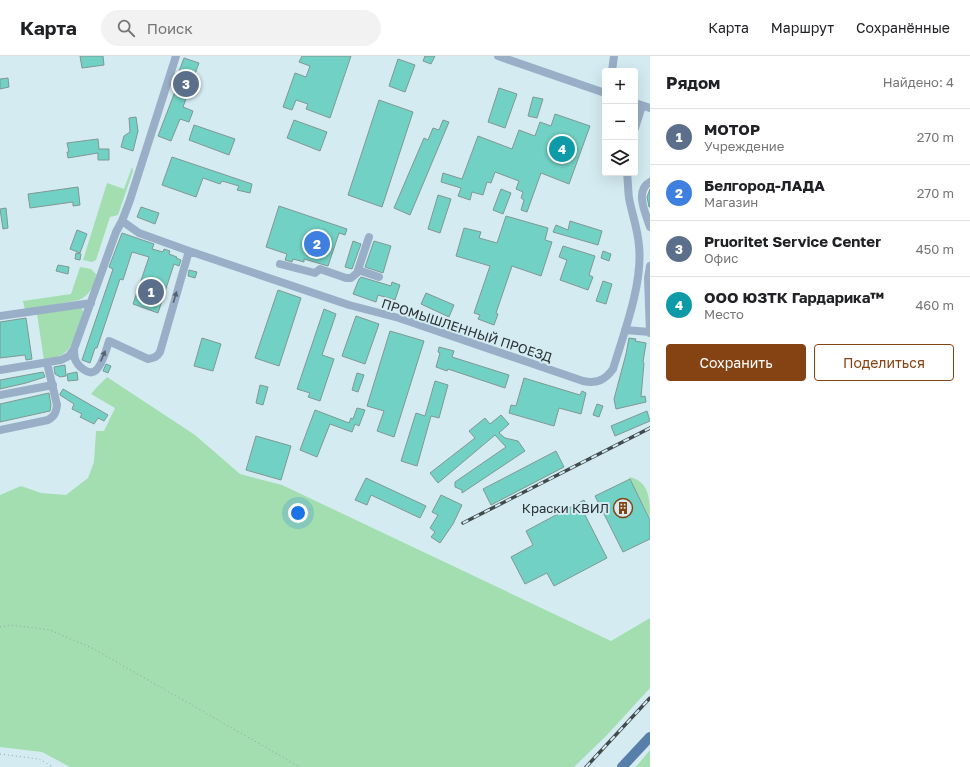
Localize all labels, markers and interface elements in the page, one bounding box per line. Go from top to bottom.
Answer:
search box [101,10,381,46]
text: Карта [20,16,77,39]
icon: search [115,17,137,39]
text: Поиск [147,19,193,37]
text: Карта [708,19,749,36]
text: Маршрут [771,19,834,36]
text: Сохранённые [856,19,950,36]
map controls [602,68,638,176]
button: + [602,68,638,104]
pin: 3 [173,69,199,99]
text: Рядом [666,72,720,93]
text: Найдено: 4 [883,74,954,90]
button: − [602,104,638,140]
text: МОТОР [704,120,760,138]
text: 1 [676,129,682,145]
text: 270 m [917,129,954,145]
pin: 4 [549,134,575,164]
text: Учреждение [704,138,784,154]
button: layers [602,140,638,176]
text: Белгород-ЛАДА [704,176,825,194]
text: 2 [675,185,683,201]
text: 270 m [917,185,954,201]
text: Магазин [704,194,758,210]
pin: 2 [304,229,330,259]
text: Pruoritet Service Center [704,232,881,250]
text: 3 [675,241,683,257]
text: 450 m [916,241,954,257]
text: Офис [704,250,738,266]
pin: 1 [138,277,164,307]
text: ООО ЮЗТК Гардарика™ [704,288,884,306]
one-way arrow [172,291,178,303]
street label: ПРОМЫШЛЕННЫЙ ПРОЕЗД [380,295,555,365]
text: 4 [675,297,683,313]
text: 460 m [915,297,954,313]
text: Место [704,306,744,322]
button: Сохранить [666,344,806,381]
button: Поделиться [814,344,954,381]
one-way arrow [100,351,106,362]
building icon: Краски КВИЛ [612,497,634,519]
place label: Краски КВИЛ [522,500,609,516]
your location [288,503,308,523]

